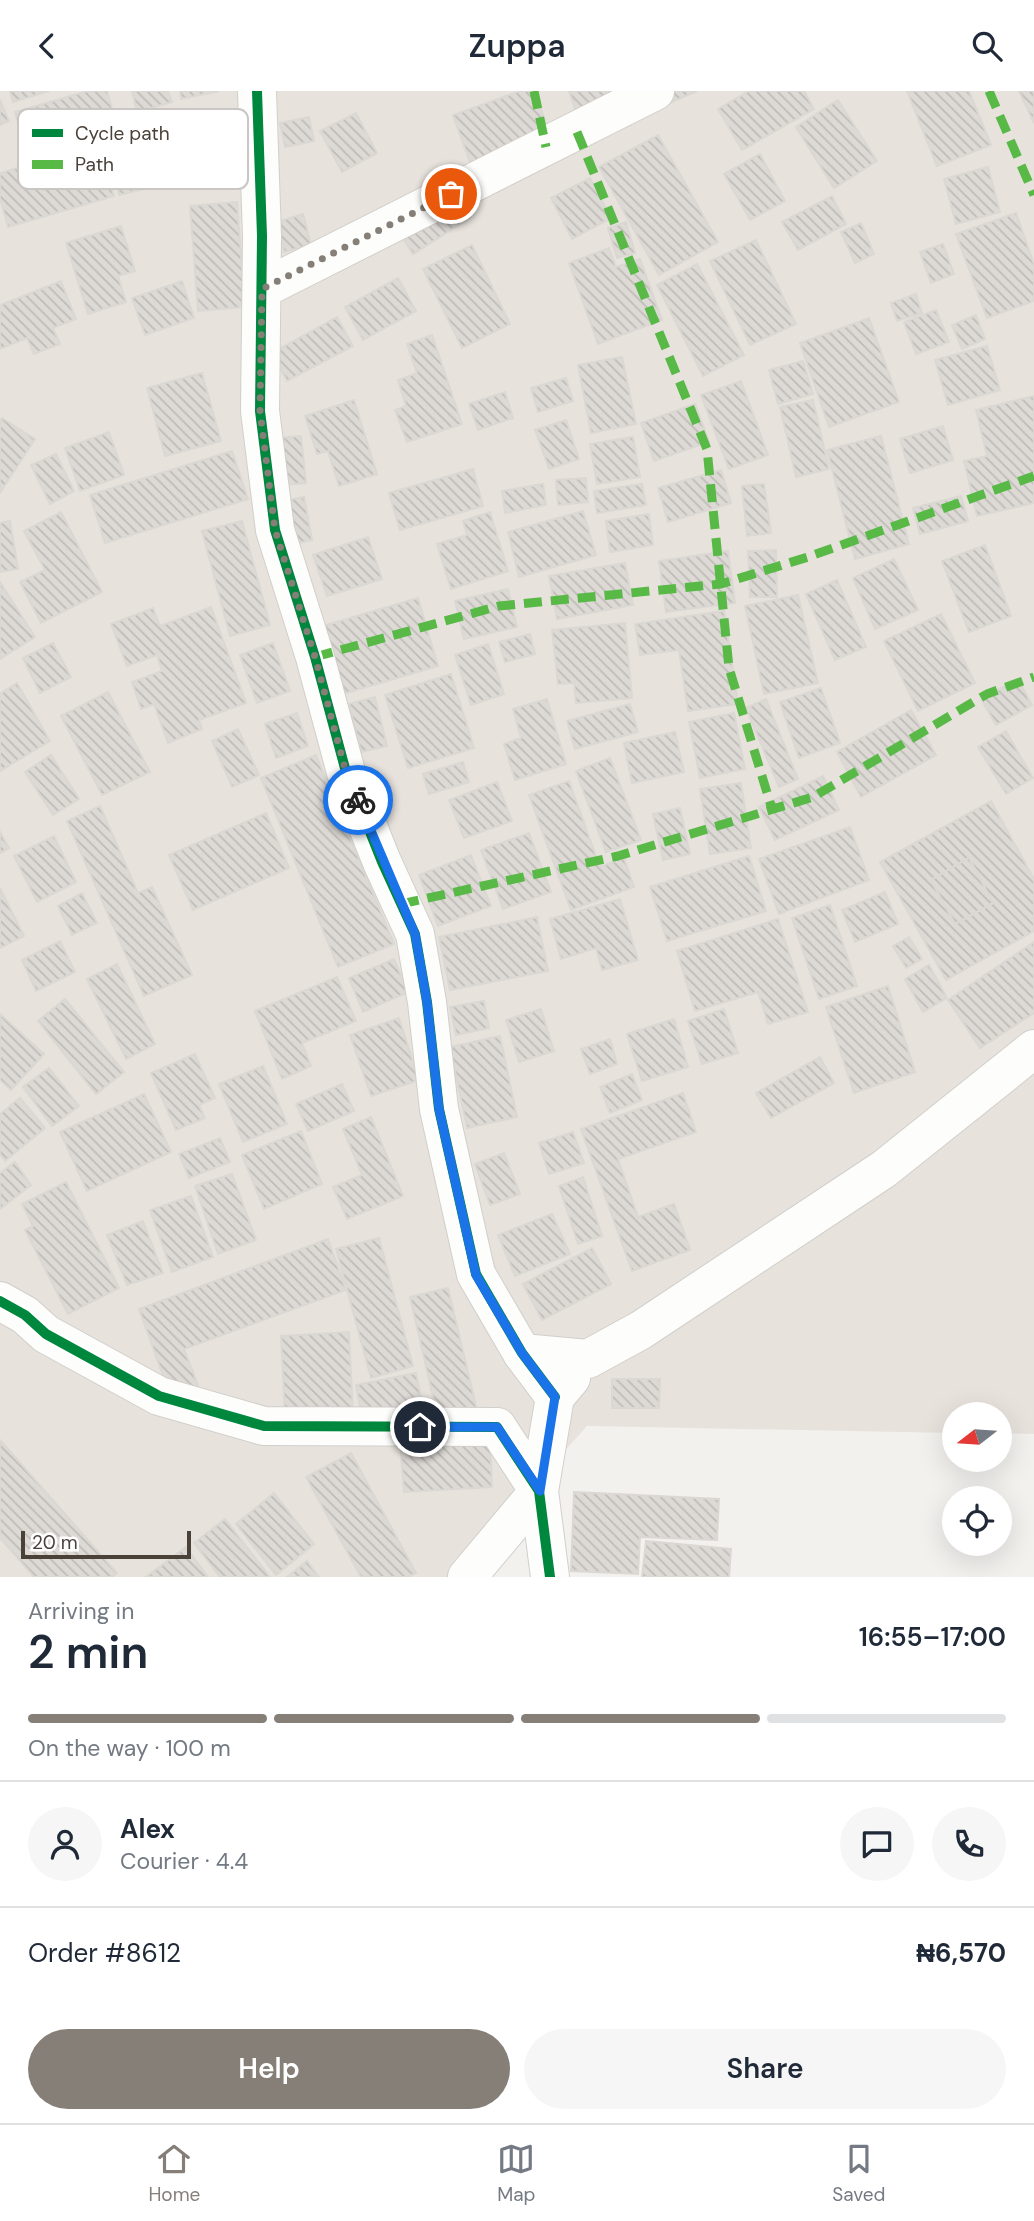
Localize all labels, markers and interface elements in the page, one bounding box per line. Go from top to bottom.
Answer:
text: Zuppa [468,25,566,67]
icon: back [28,27,66,65]
icon: search [968,27,1006,65]
legend [18,109,248,189]
text: Cycle path [75,121,170,146]
text: Path [75,152,114,177]
pin [421,164,481,224]
icon: bag [432,175,470,213]
courier [323,765,393,835]
icon: bike [339,781,377,819]
pin [390,1397,450,1457]
north arrow [942,1402,1012,1472]
map controls [942,1402,1012,1556]
icon: home [401,1408,439,1446]
button: locate [942,1486,1012,1556]
scale bar [21,1528,191,1560]
text: 20 m [32,1530,78,1555]
text: Arriving in [28,1596,134,1626]
text: 16:55–17:00 [859,1620,1006,1654]
text: 2 min [28,1622,148,1682]
text: On the way · 100 m [28,1733,231,1763]
button: person [28,1807,102,1881]
button: chat [840,1807,914,1881]
button: phone [932,1807,1006,1881]
text: Alex [120,1812,175,1846]
text: Courier · 4.4 [120,1846,248,1876]
text: Order #8612 [28,1936,181,1970]
text: ₦6,570 [916,1936,1006,1970]
button: Help [28,2029,510,2109]
button: Share [524,2029,1006,2109]
tab: Home [148,2140,200,2207]
tab: Map [497,2140,535,2207]
tab: Saved [832,2140,886,2207]

